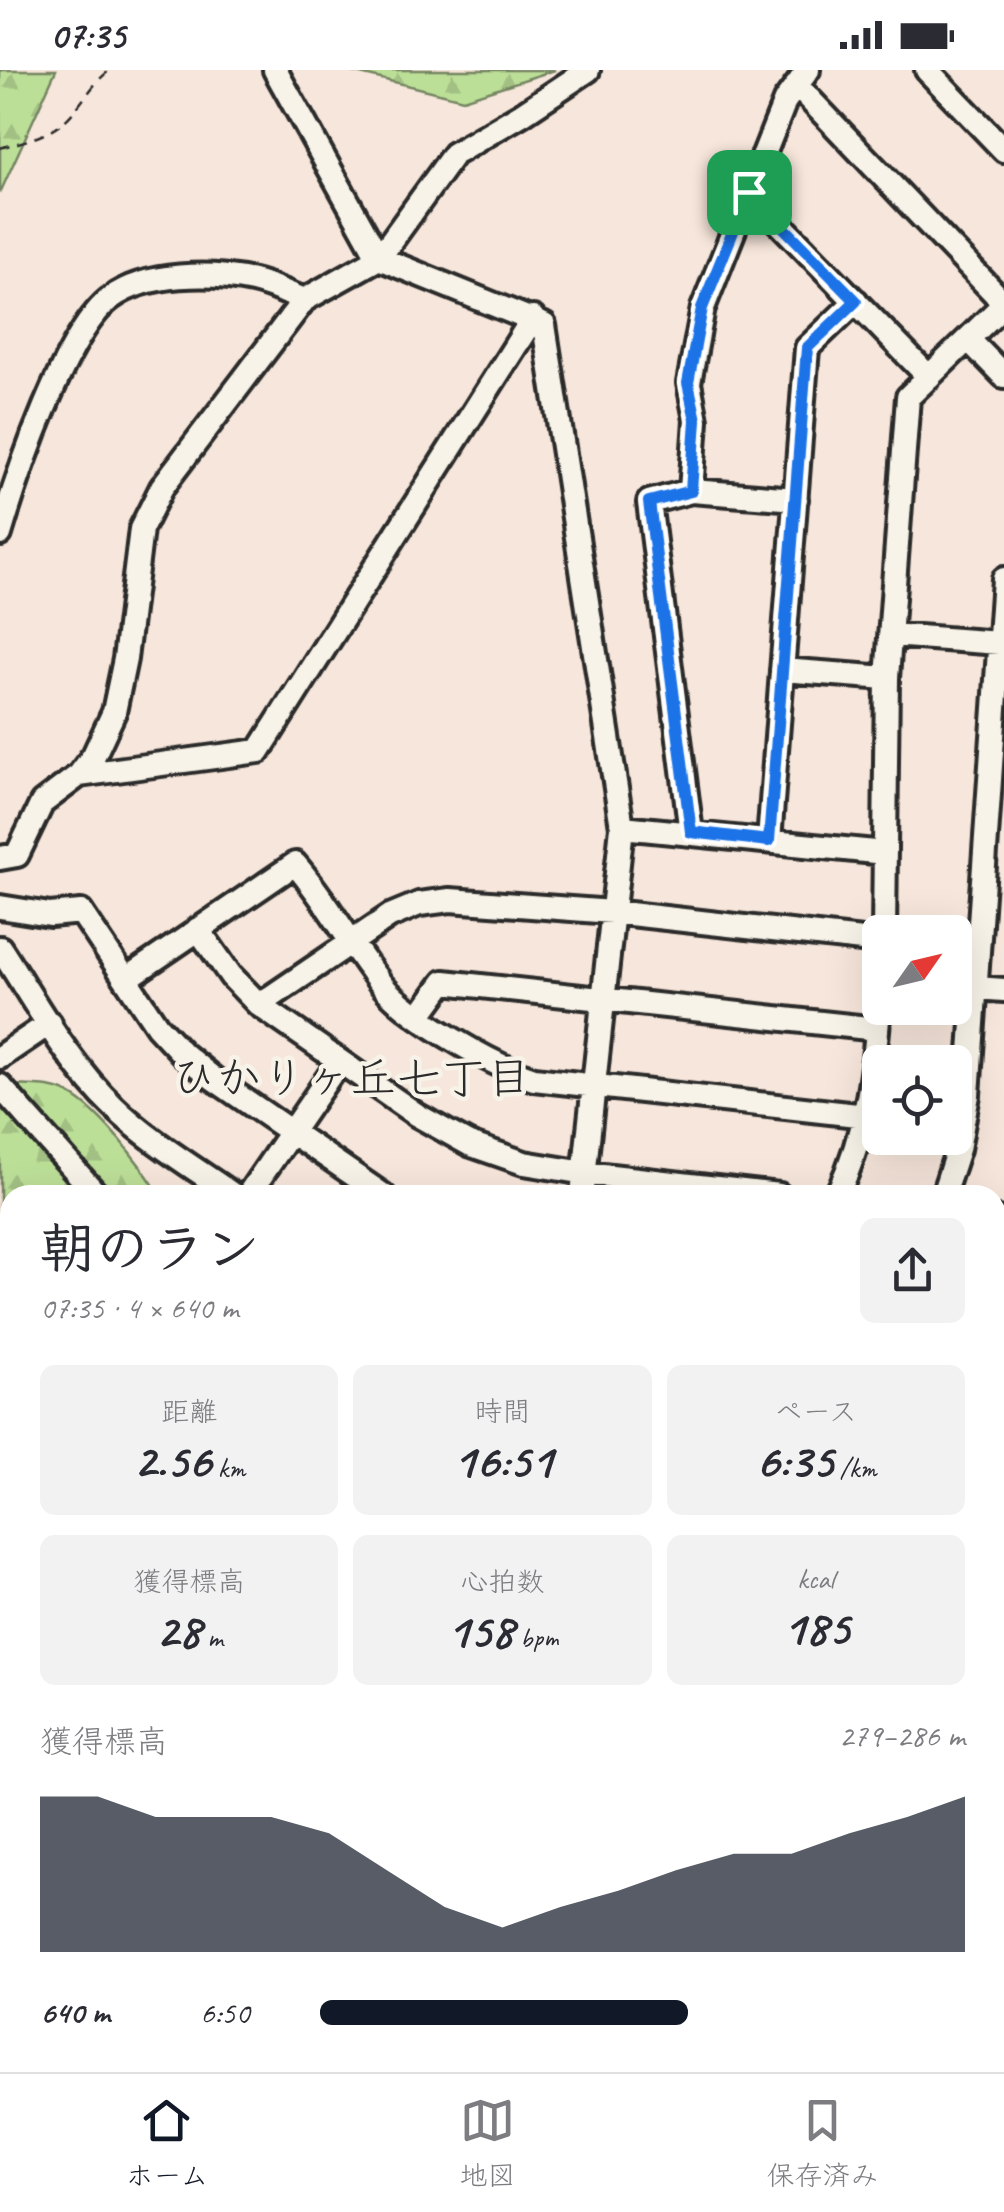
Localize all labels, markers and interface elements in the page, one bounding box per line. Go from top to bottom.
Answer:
text: 07:35 [50,12,125,59]
pin [707,150,792,235]
icon: arrive [722,165,777,220]
north arrow [862,915,972,1025]
map controls [862,915,972,1155]
button: locate [862,1045,972,1155]
district label: ひかりヶ丘七丁目 [171,1050,531,1107]
text: 朝のラン [40,1214,260,1284]
button: share [860,1218,965,1323]
text: 07:35 · 4 × 640 m [40,1287,238,1328]
text: 距離 [161,1394,217,1429]
text: 時間 [474,1394,531,1429]
text: ペース [775,1394,857,1429]
text: 2.56 [133,1429,211,1492]
text: 16:51 [452,1429,553,1492]
text: 6:35 [755,1429,833,1492]
text: km [211,1450,245,1485]
text: /km [833,1450,876,1485]
text: kcal [797,1561,834,1596]
text: 獲得標高 [133,1564,245,1599]
text: 心拍数 [460,1564,545,1599]
text: 185 [782,1596,849,1659]
text: 28 [155,1599,200,1662]
text: 158 [447,1599,513,1662]
text: m [200,1620,223,1655]
text: bpm [513,1620,558,1655]
text: 279–286 m [839,1715,965,1756]
text: 獲得標高 [40,1721,168,1762]
text: 640 m [40,1992,110,2033]
text: 6:50 [200,1992,250,2033]
tab: ホーム [126,2093,208,2193]
tab: 地図 [459,2093,515,2193]
tab: 保存済み [766,2093,878,2193]

